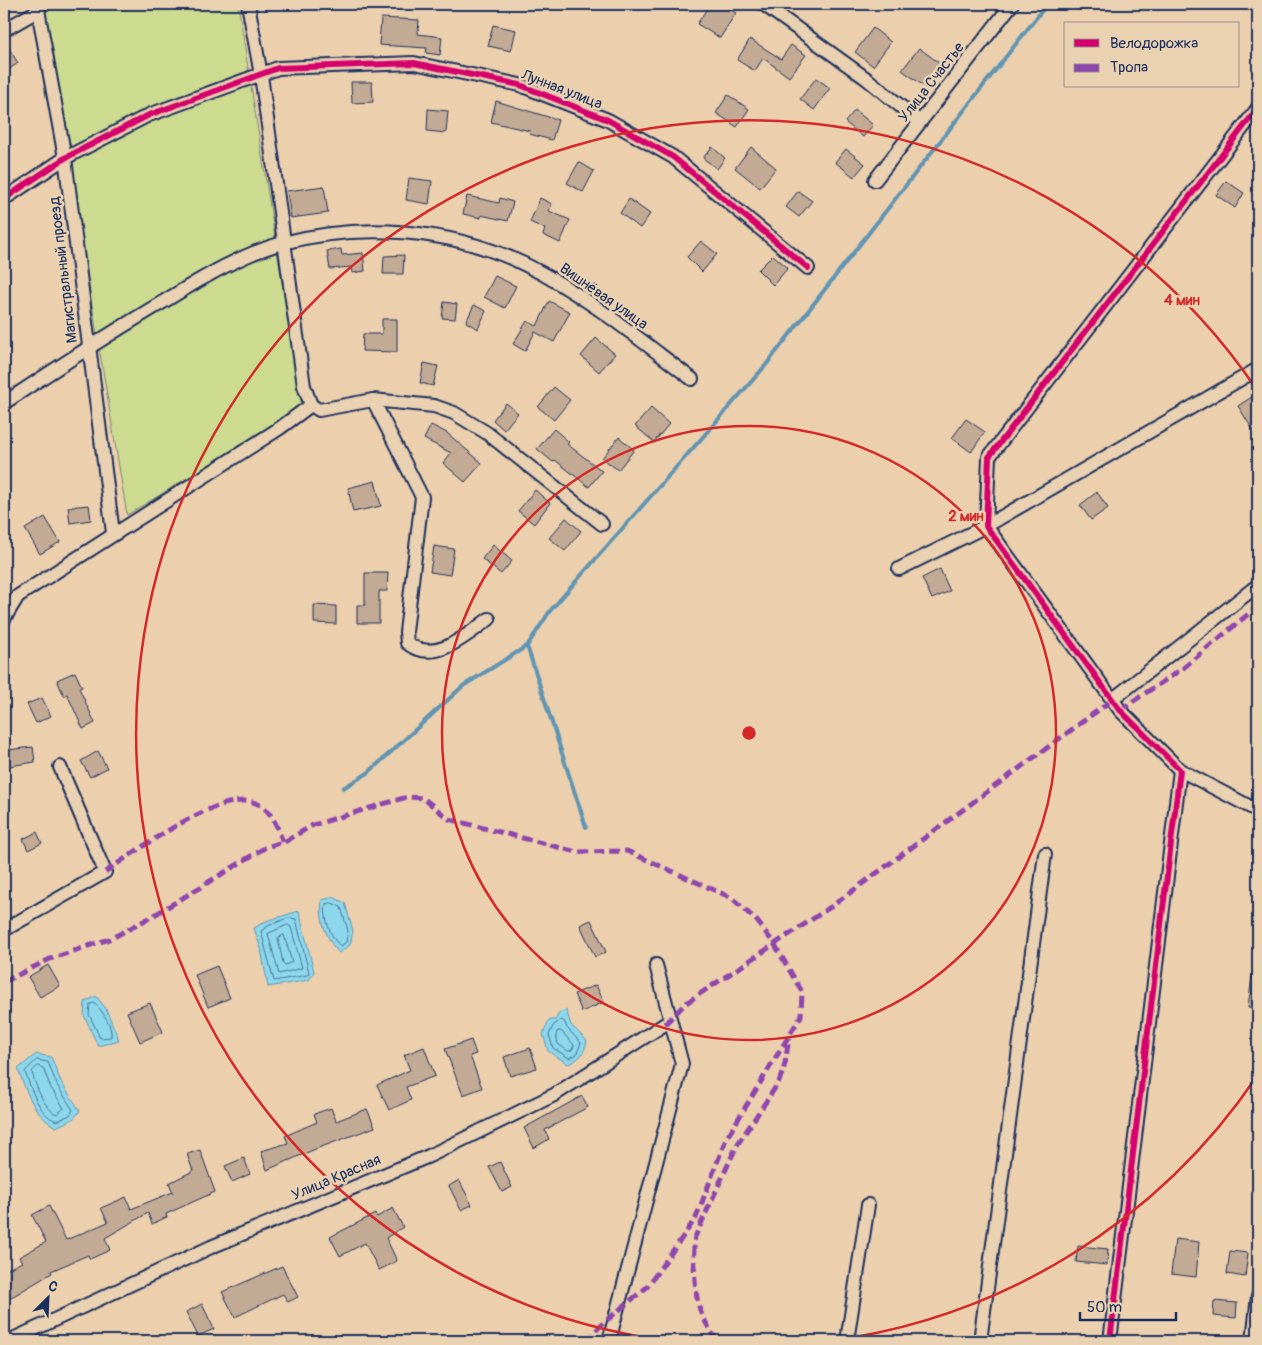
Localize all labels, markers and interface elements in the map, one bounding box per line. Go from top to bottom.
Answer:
legend [1064,22,1240,88]
text: Велодорожка [1110,34,1198,53]
street label: Улица Счастье [894,38,969,126]
text: Тропа [1110,58,1148,77]
street label: Лунная улица [518,65,605,114]
street label: Магистральный проезд [45,196,82,344]
street label: Вишнёвая улица [556,259,652,334]
text: 4 мин [1164,291,1201,310]
text: 2 мин [948,507,984,526]
centre of rings [740,724,758,742]
street label: Улица Красная [289,1150,384,1205]
north arrow [22,1272,72,1322]
text: С [46,1277,61,1296]
scale bar [1080,1290,1176,1322]
text: 50 m [1087,1298,1122,1317]

